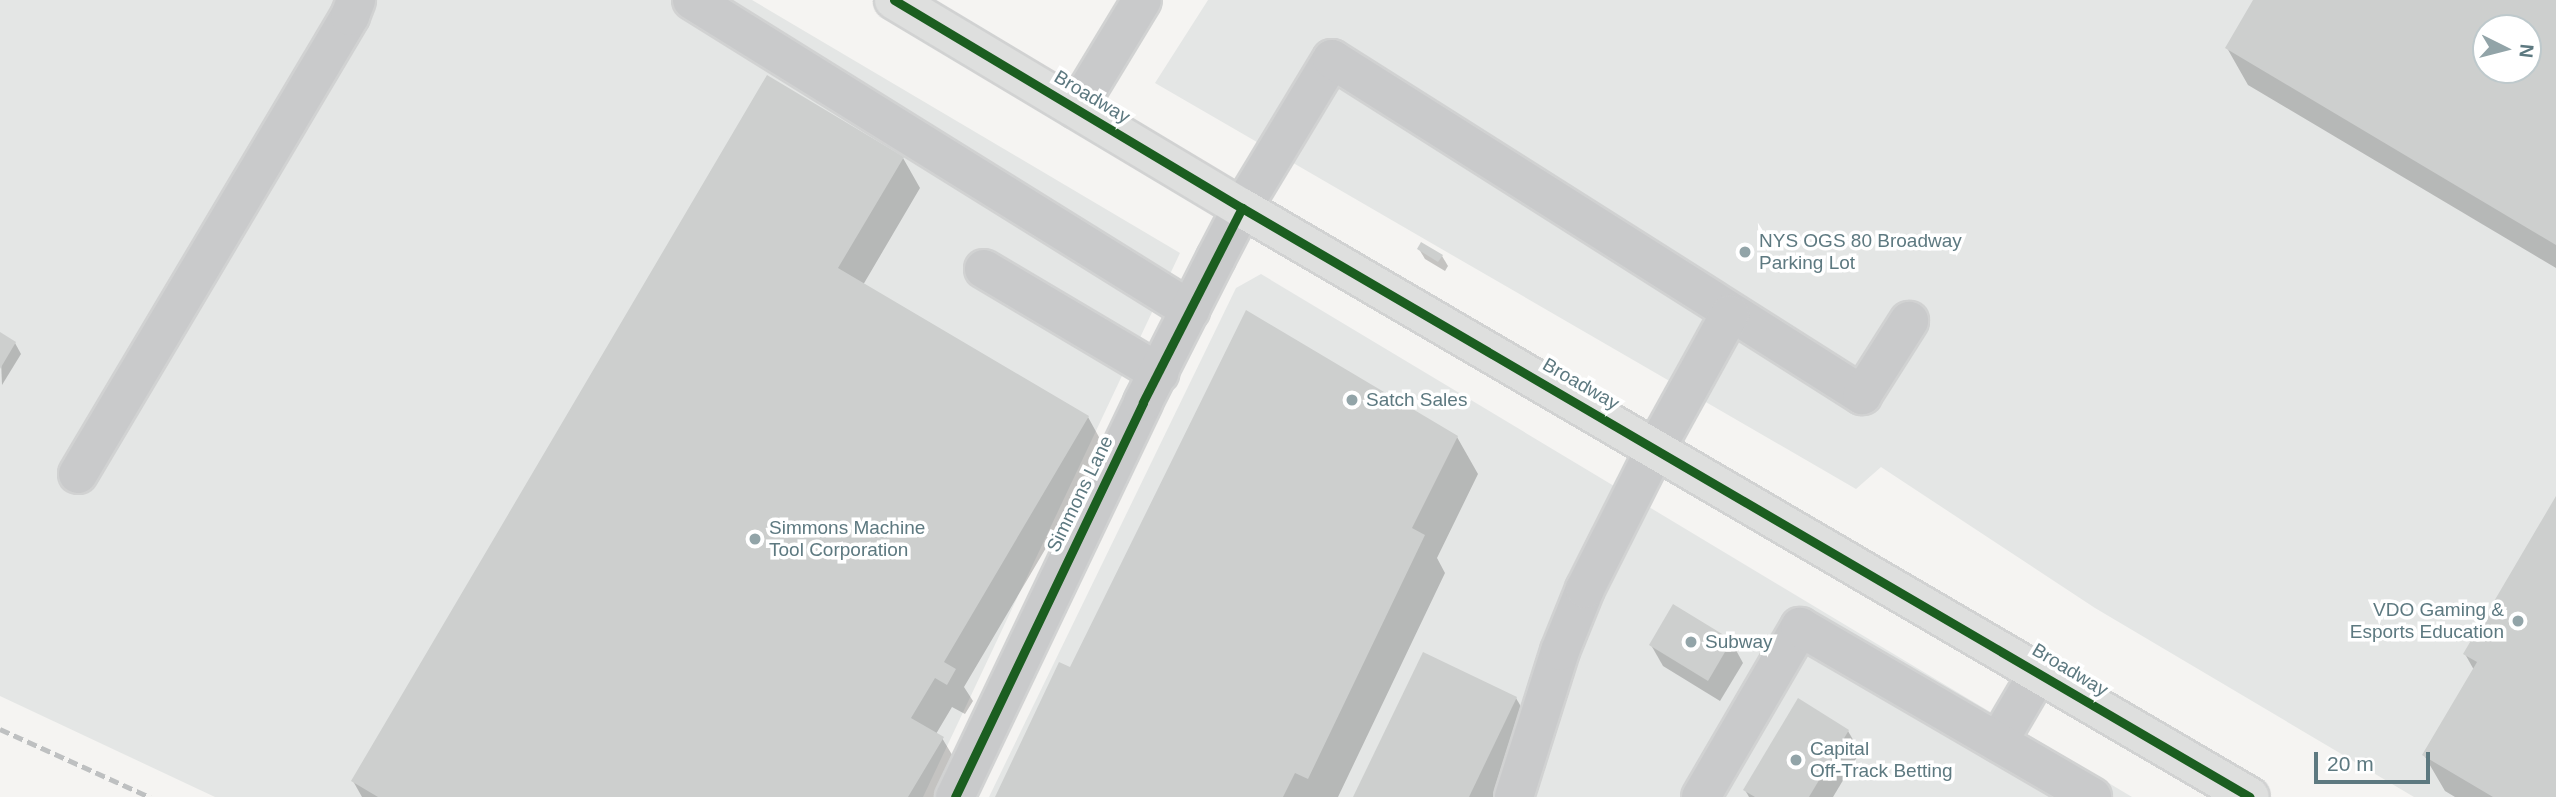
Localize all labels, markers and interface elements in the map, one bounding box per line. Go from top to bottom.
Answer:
north arrow [2472,14,2542,84]
text: N [2515,43,2538,59]
street label: Broadway [1050,65,1134,129]
place label: NYS OGS 80 Broadway Parking Lot [1759,230,1962,274]
marker: NYS OGS 80 Broadway Parking Lot [1737,244,1753,260]
street label: Broadway [1539,353,1623,415]
place label: Satch Sales [1366,389,1467,411]
marker: Satch Sales [1344,392,1360,408]
street label: Simmons Lane [1042,432,1118,556]
place label: Simmons Machine Tool Corporation [769,517,925,561]
marker: Simmons Machine Tool Corporation [747,531,763,547]
place label: VDO Gaming & Esports Education [2350,599,2504,643]
marker: VDO Gaming & Esports Education [2510,613,2526,629]
place label: Subway [1705,631,1773,653]
marker: Subway [1683,634,1699,650]
street label: Broadway [2028,638,2112,702]
place label: Capital Off-Track Betting [1810,738,1953,782]
scale bar [2318,738,2434,782]
marker: Capital Off-Track Betting [1788,752,1804,768]
text: 20 m [2327,752,2374,775]

